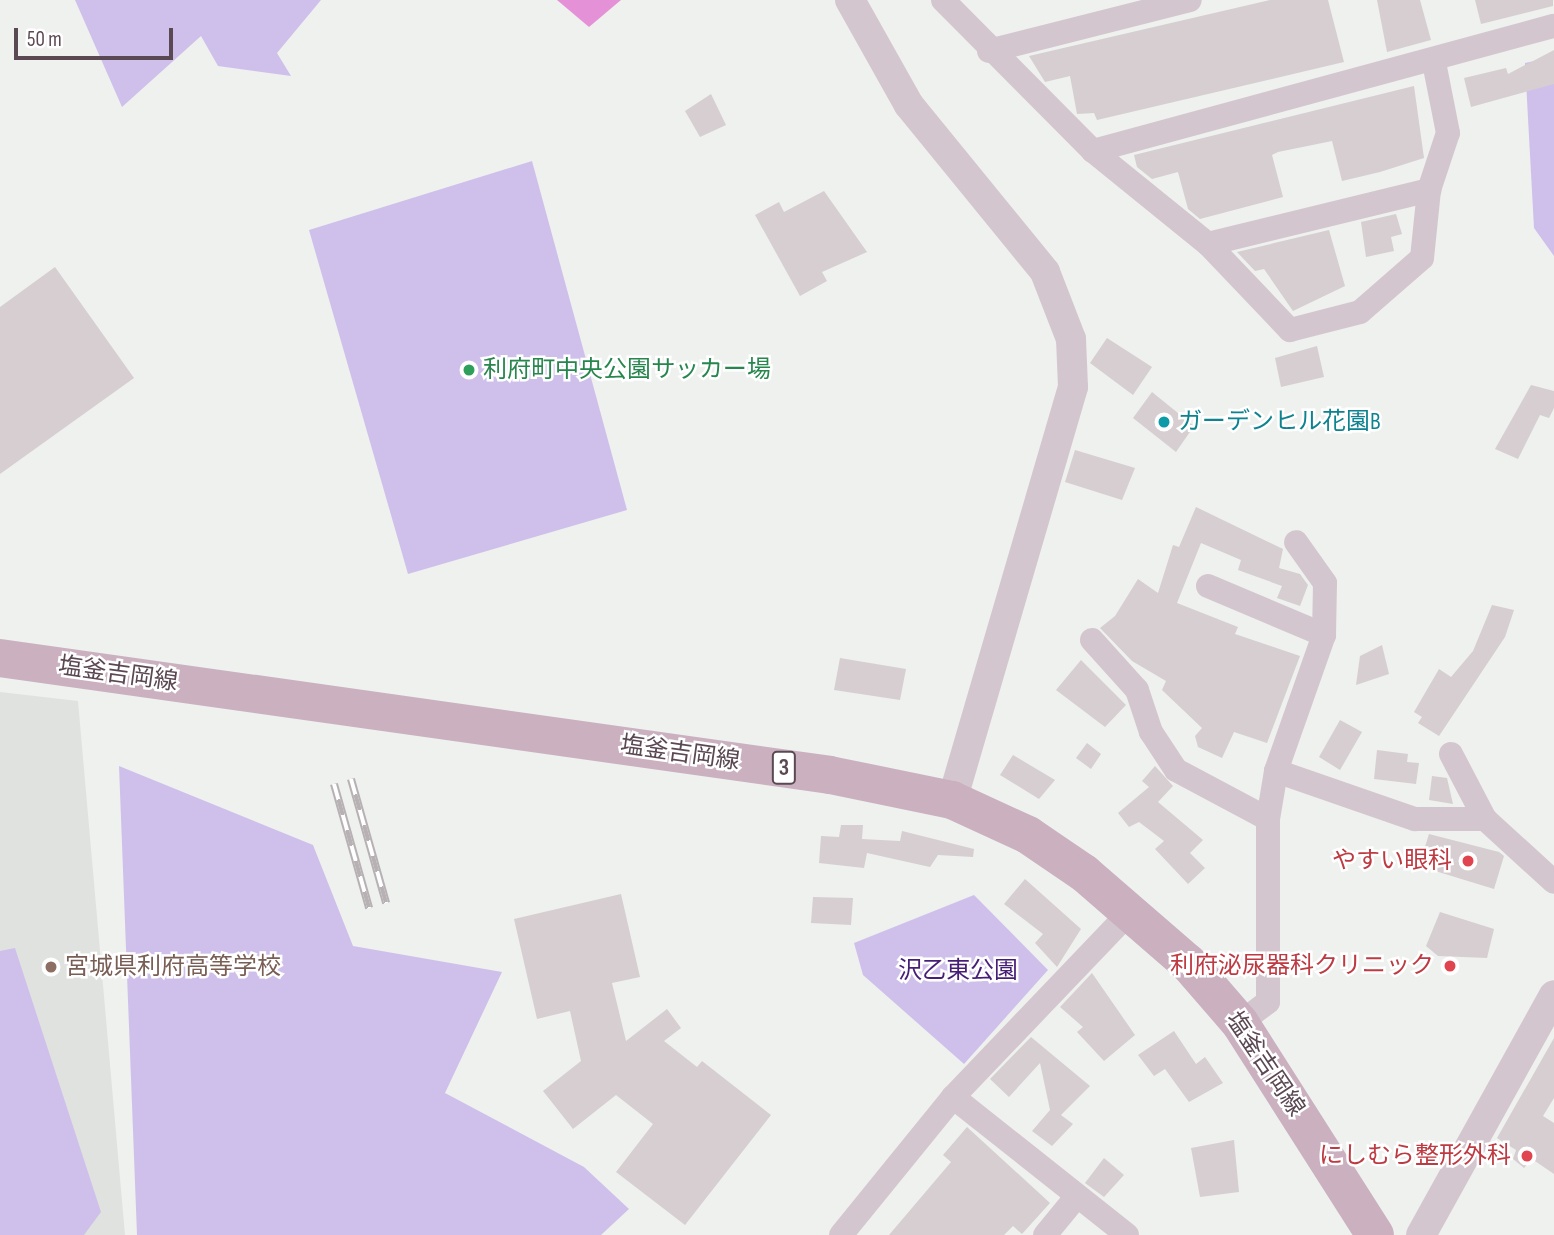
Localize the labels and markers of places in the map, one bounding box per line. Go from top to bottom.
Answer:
place label: 利府町中央公園サッカー場 [483,356,771,384]
marker: 利府町中央公園サッカー場 [461,362,477,378]
place label: ガーデンヒル花園B [1178,408,1381,436]
marker: ガーデンヒル花園B [1156,414,1172,430]
place label: やすい眼科 [1332,847,1452,875]
marker: やすい眼科 [1458,851,1478,871]
place label: 利府泌尿器科クリニック [1170,952,1434,980]
place label: 宮城県利府高等学校 [65,953,281,981]
marker: 利府泌尿器科クリニック [1440,956,1460,976]
marker: 宮城県利府高等学校 [43,959,59,975]
place label: にしむら整形外科 [1319,1142,1511,1170]
marker: にしむら整形外科 [1517,1146,1537,1166]

